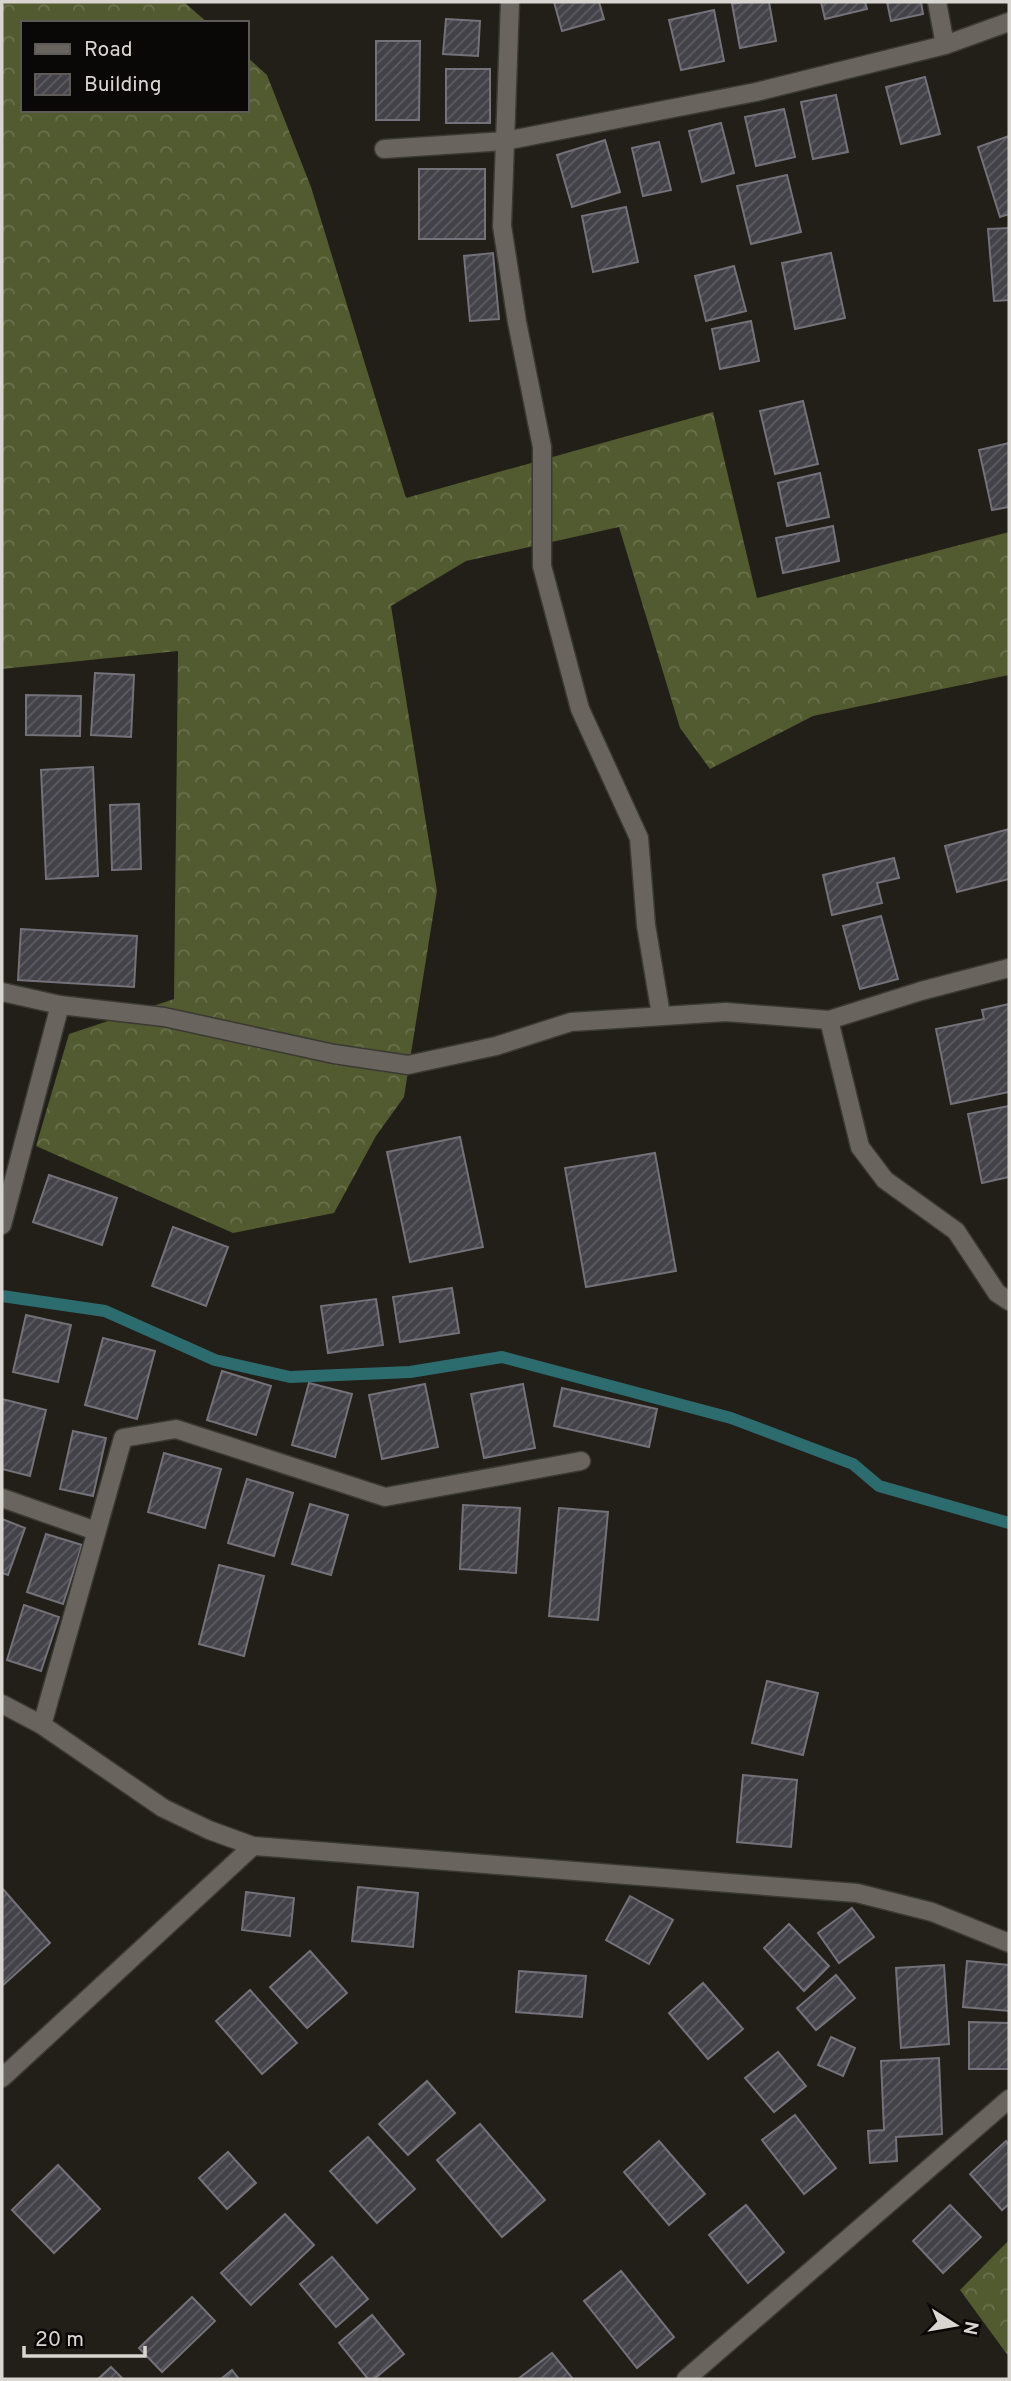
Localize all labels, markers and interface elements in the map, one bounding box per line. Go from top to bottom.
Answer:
legend [21,21,248,112]
text: Road [84,37,133,64]
text: Building [84,72,162,99]
north arrow [920,2290,990,2360]
scale bar [24,2314,145,2358]
text: N [957,2319,983,2337]
text: 20 m [35,2327,84,2354]

